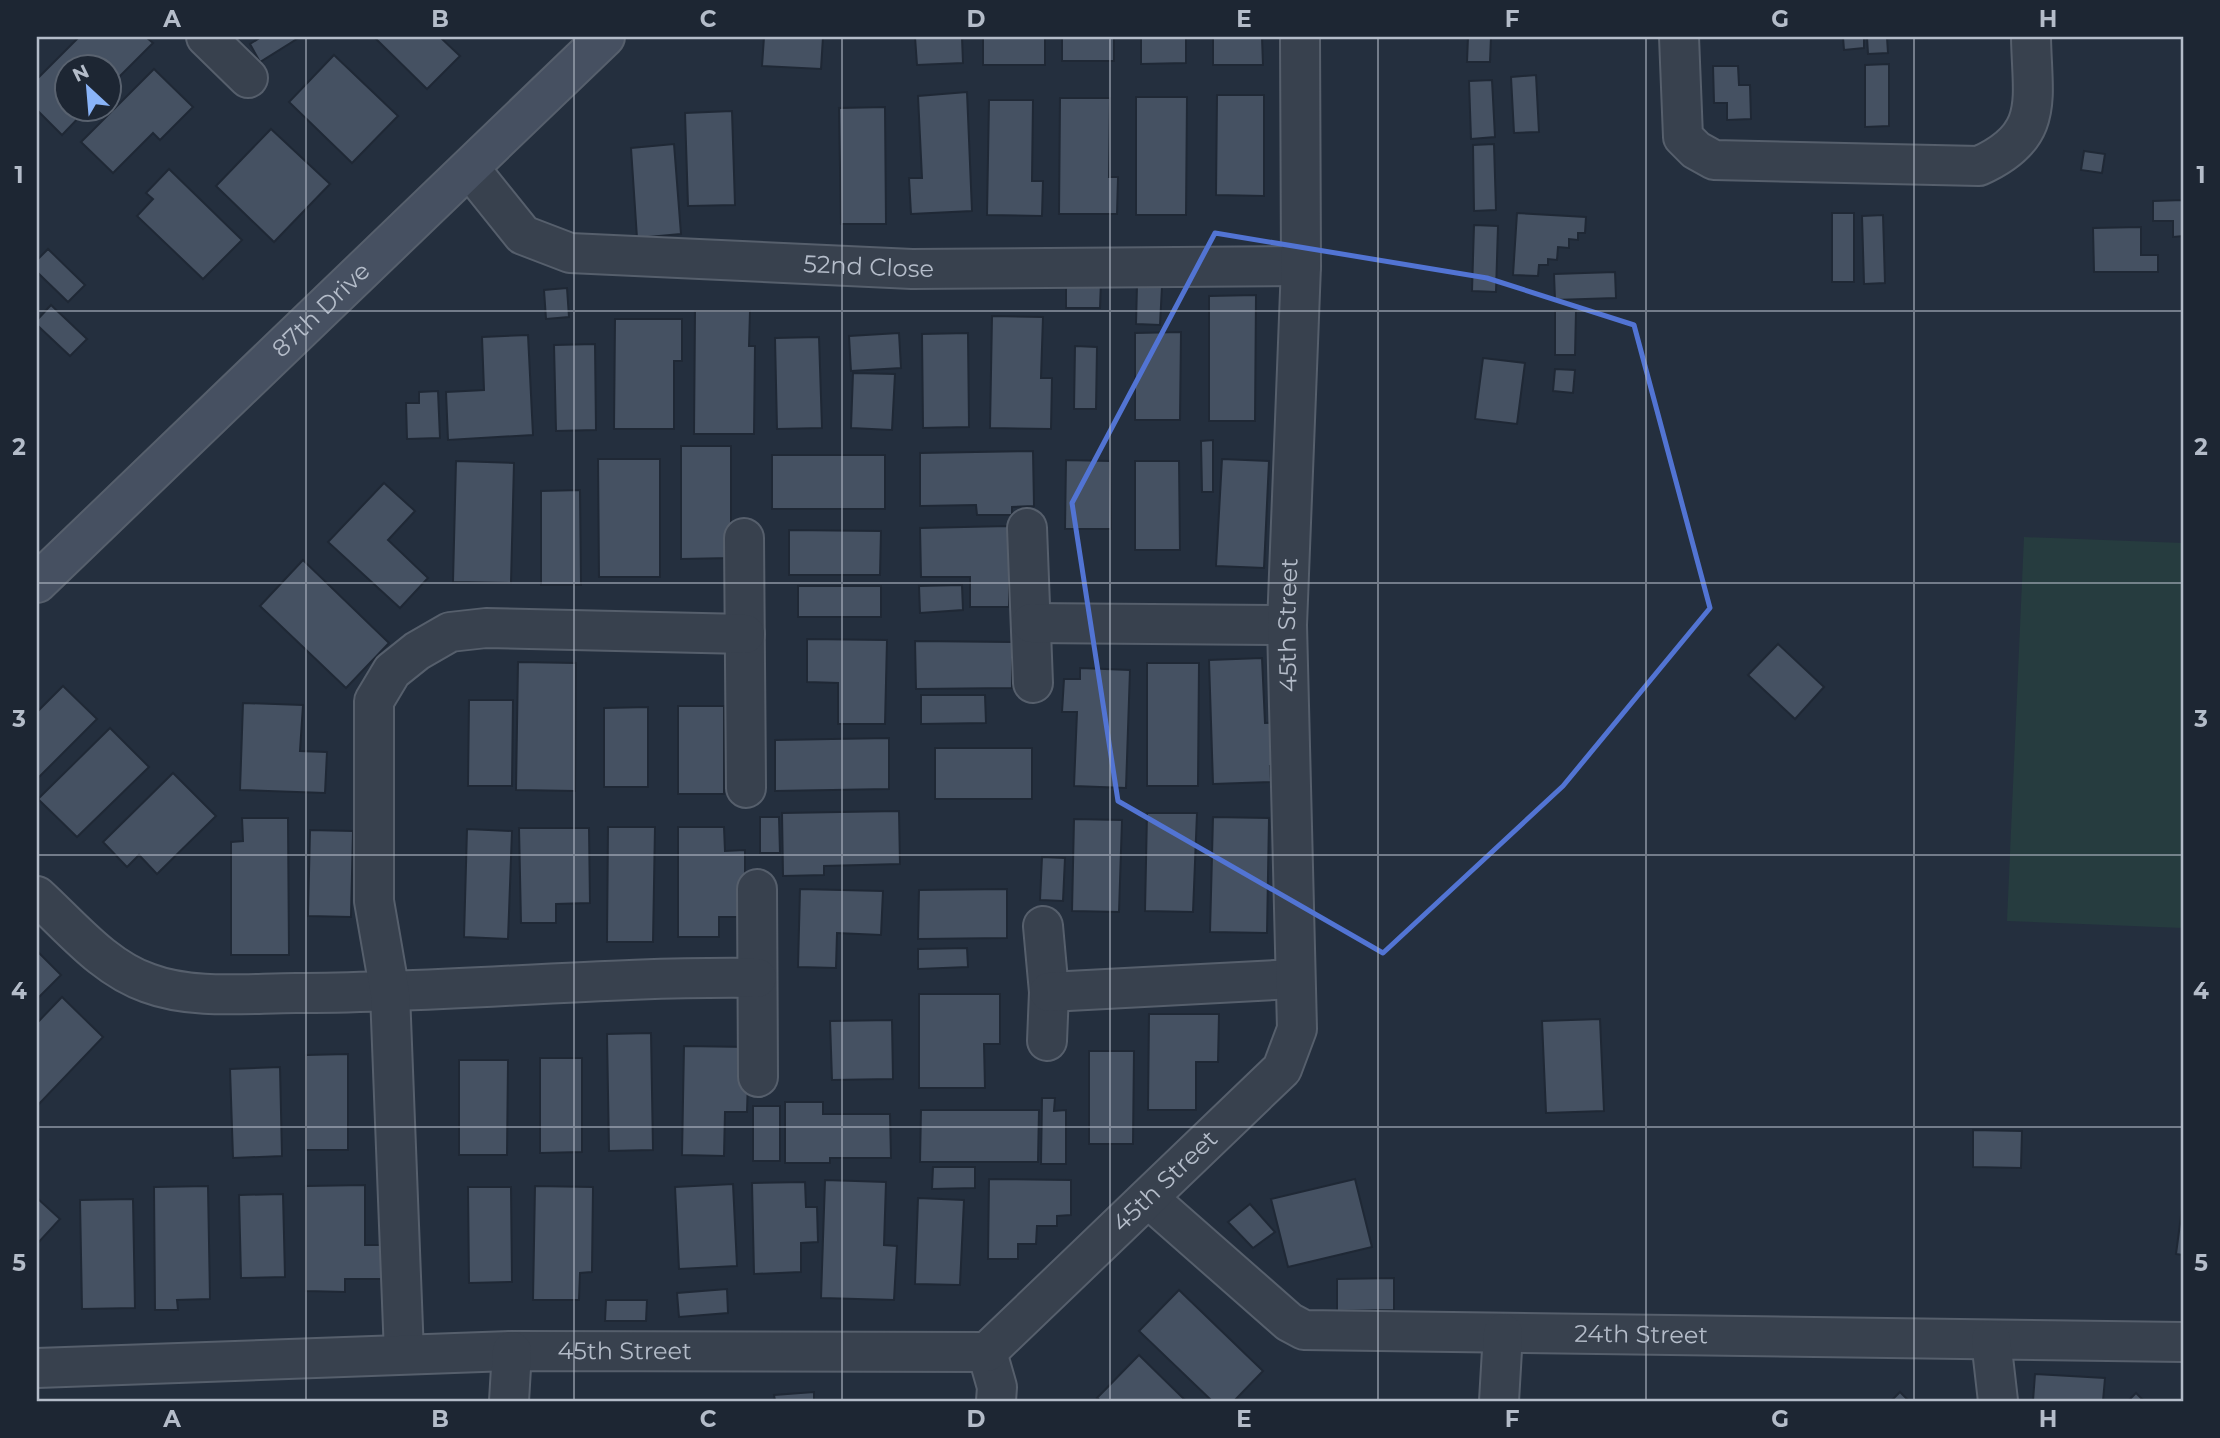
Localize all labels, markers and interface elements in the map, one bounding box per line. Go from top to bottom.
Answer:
text: A [162,5,181,33]
text: B [431,5,449,33]
text: C [700,5,717,33]
text: D [967,5,986,33]
text: E [1236,5,1252,33]
text: F [1505,5,1520,33]
text: G [1771,5,1789,33]
text: H [2039,5,2057,33]
north arrow [52,52,122,122]
text: N [69,59,93,87]
text: 1 [14,161,24,189]
text: 1 [2196,161,2206,189]
street label: 52nd Close [803,249,934,283]
street label: 87th Drive [266,256,376,363]
text: 2 [12,433,26,461]
text: 2 [2194,433,2208,461]
street label: 45th Street [1272,557,1304,692]
text: 3 [11,705,26,733]
text: 3 [2193,705,2208,733]
text: 4 [11,977,27,1005]
text: 4 [2193,977,2209,1005]
street label: 45th Street [1106,1124,1223,1238]
text: 5 [12,1249,26,1277]
text: 5 [2194,1249,2208,1277]
street label: 24th Street [1574,1319,1709,1350]
street label: 45th Street [558,1336,692,1365]
text: A [162,1405,181,1433]
text: B [431,1405,449,1433]
text: C [700,1405,717,1433]
text: D [967,1405,986,1433]
text: E [1236,1405,1252,1433]
text: F [1505,1405,1520,1433]
text: G [1771,1405,1789,1433]
text: H [2039,1405,2057,1433]

